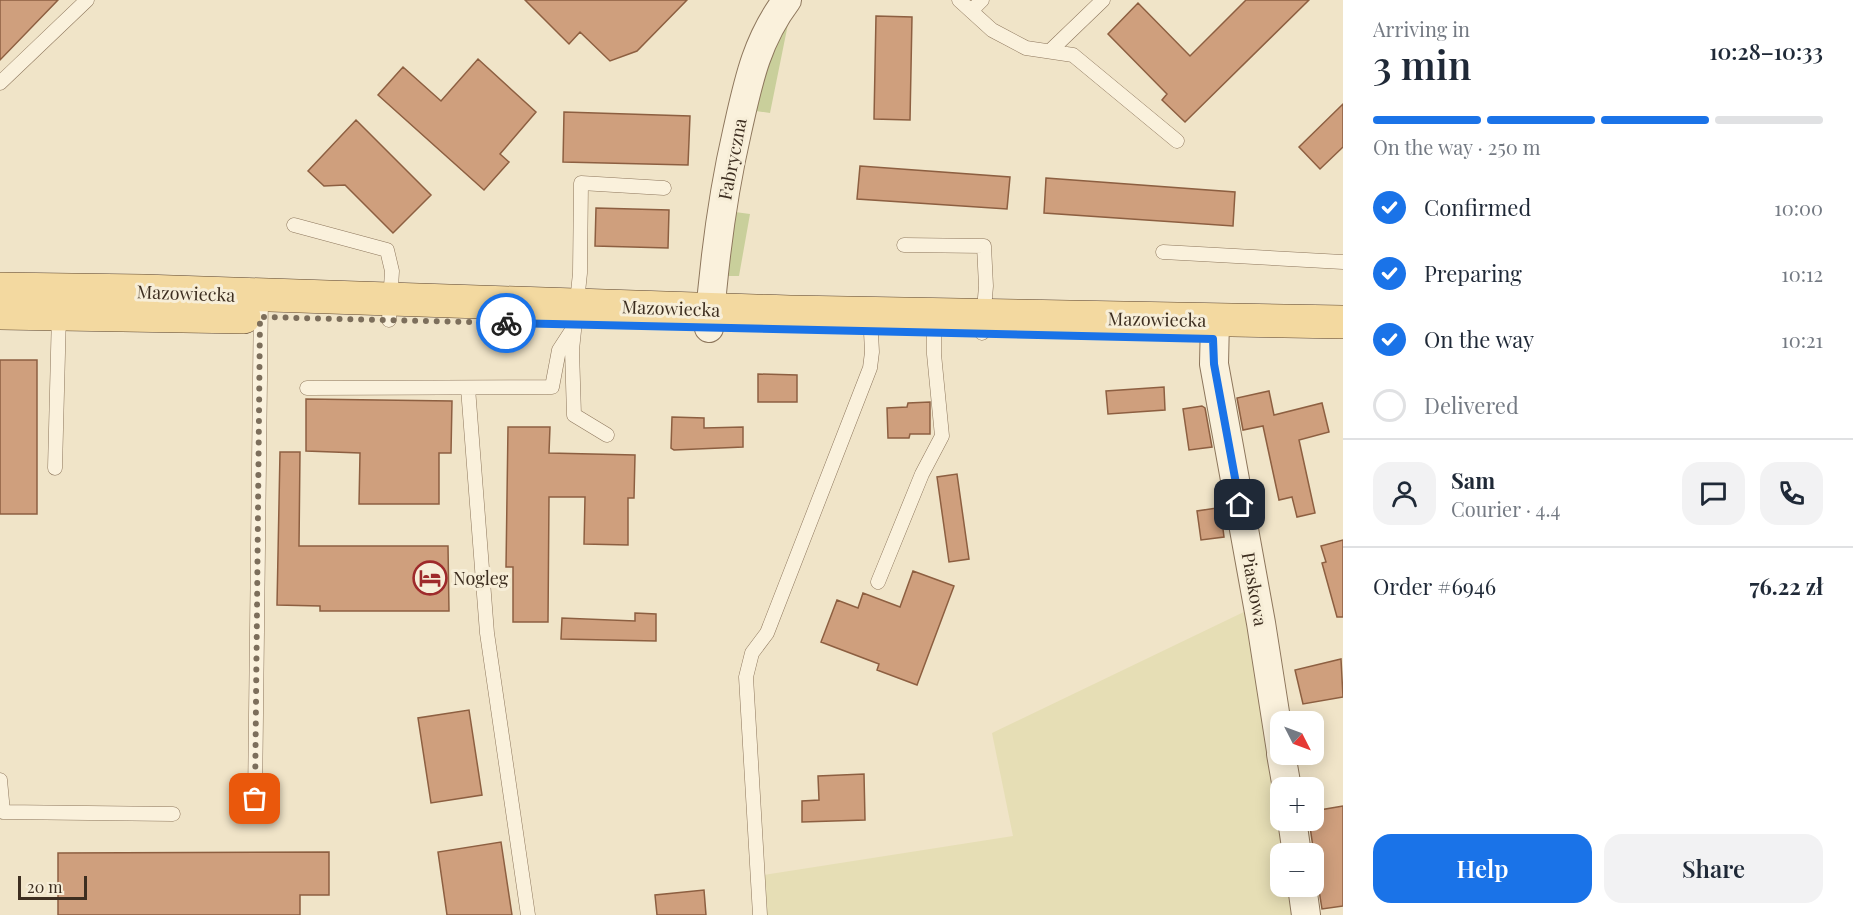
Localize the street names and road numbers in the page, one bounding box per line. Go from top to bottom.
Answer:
street label: Fabryczna [712,116,752,202]
street label: Mazowiecka [136,279,236,307]
street label: Mazowiecka [621,294,721,322]
street label: Mazowiecka [1108,306,1206,332]
street label: Piaskowa [1237,550,1273,628]

